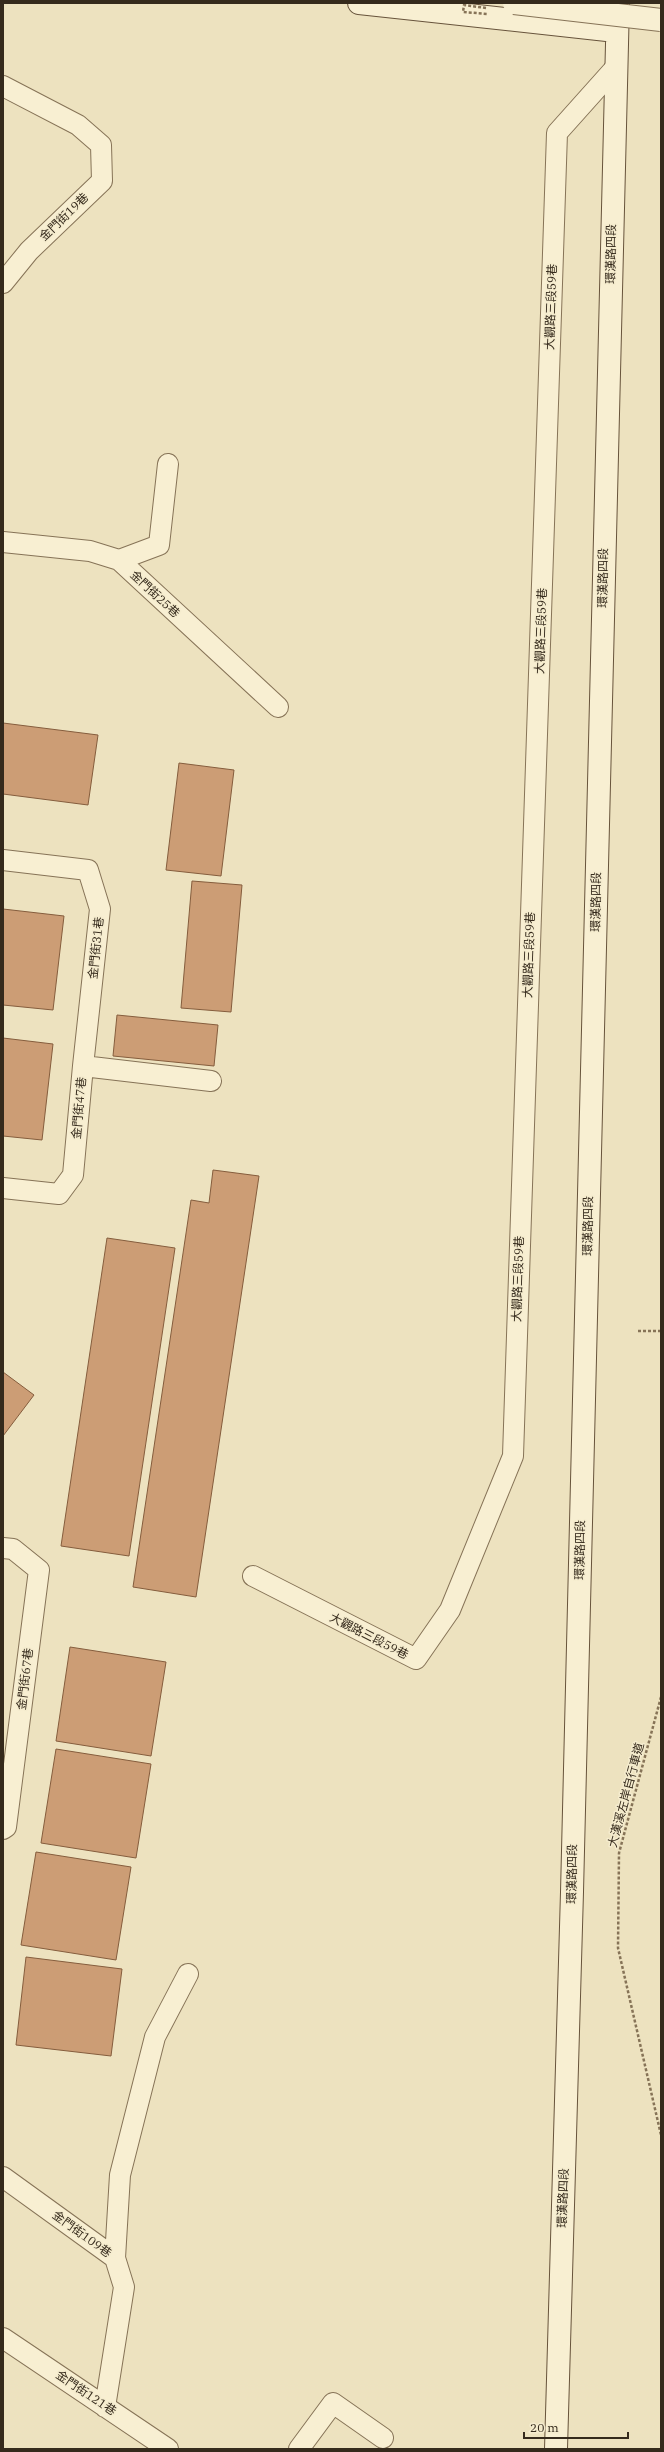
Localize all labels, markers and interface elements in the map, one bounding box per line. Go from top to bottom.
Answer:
street label: 金門街19巷 [36,190,91,244]
street label: 環漢路四段 [602,224,619,284]
street label: 大觀路三段59巷 [541,264,560,350]
street label: 環漢路四段 [594,548,611,608]
street label: 金門街25巷 [127,567,183,620]
street label: 大觀路三段59巷 [531,588,550,674]
street label: 環漢路四段 [587,872,604,932]
street label: 大觀路三段59巷 [519,912,538,998]
street label: 金門街31巷 [85,916,106,980]
street label: 金門街47巷 [68,1076,89,1140]
street label: 環漢路四段 [579,1196,596,1256]
street label: 大觀路三段59巷 [508,1236,527,1322]
street label: 環漢路四段 [571,1520,588,1580]
street label: 大觀路三段59巷 [327,1609,411,1662]
street label: 金門街67巷 [13,1647,36,1711]
street label: 大漢溪左岸自行車道 [604,1741,647,1849]
street label: 環漢路四段 [563,1844,580,1904]
street label: 環漢路四段 [554,2168,571,2228]
street label: 金門街109巷 [50,2207,115,2260]
street label: 金門街121巷 [53,2367,119,2418]
scale bar [524,2414,628,2440]
text: 20 m [530,2420,559,2435]

